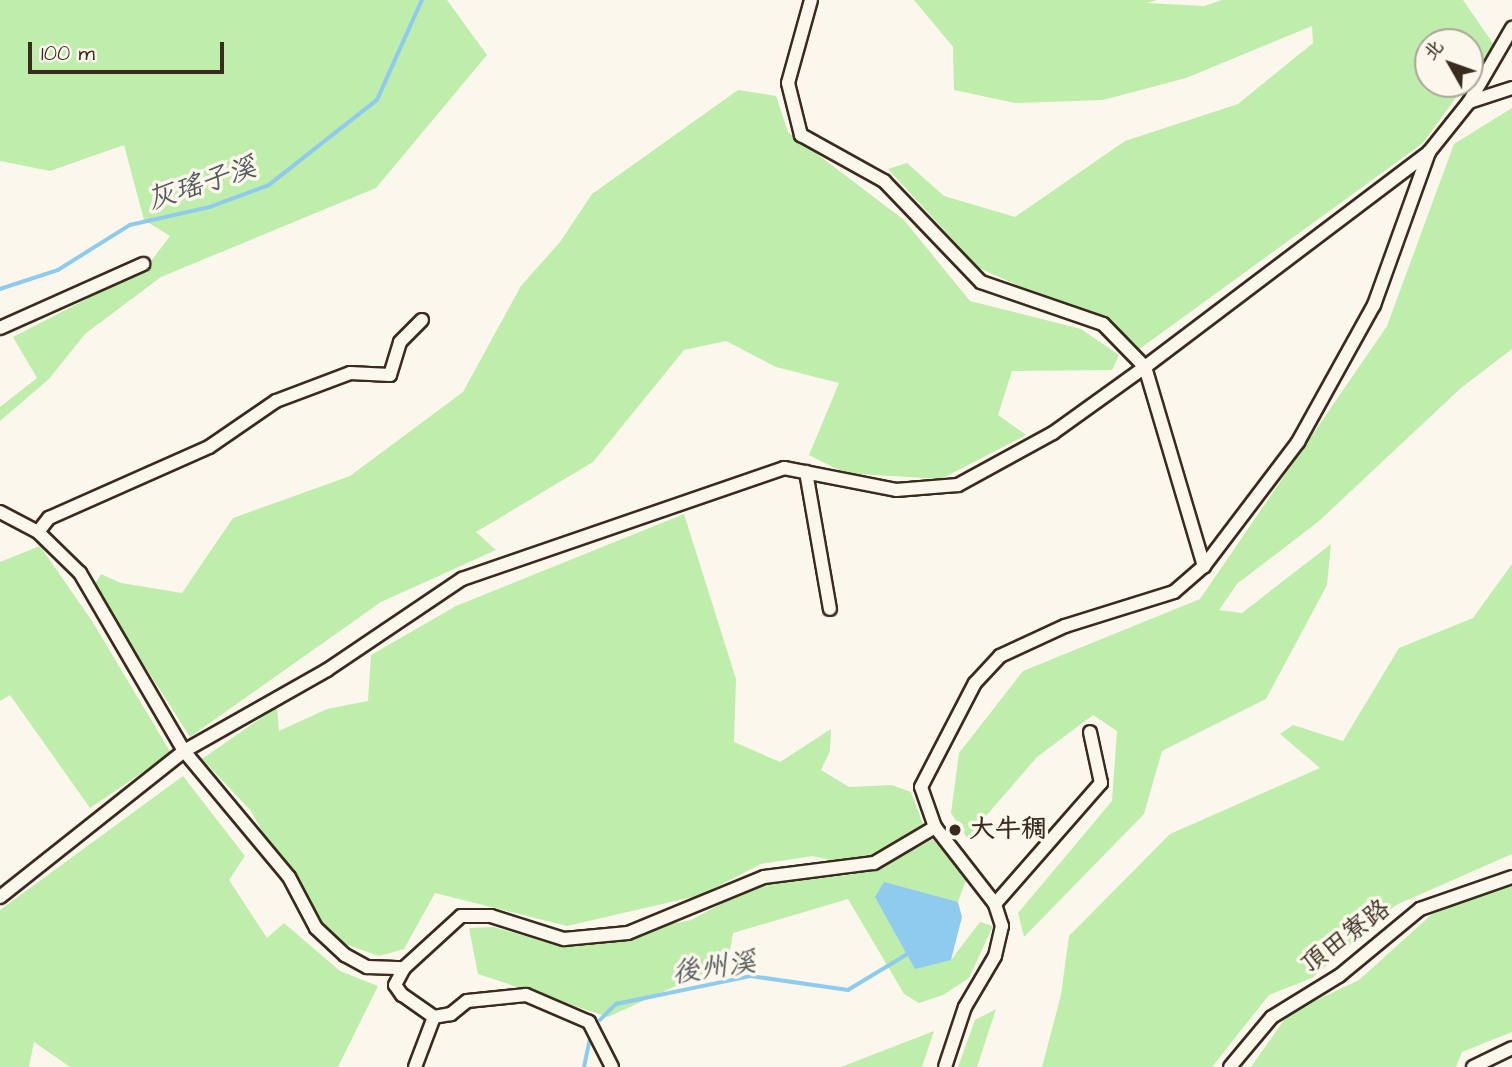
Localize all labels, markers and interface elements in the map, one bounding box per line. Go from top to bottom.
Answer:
scale bar [32,28,228,72]
north arrow [1414,28,1484,98]
text: 北 [1418,35,1451,66]
text: 100 m [41,39,95,68]
water label: 灰瑤子溪 [144,151,260,217]
place label: 大牛稠 [969,814,1047,846]
marker: 大牛稠 [947,822,963,838]
street label: 頂田寮路 [1295,893,1397,981]
water label: 後州溪 [670,946,758,990]

